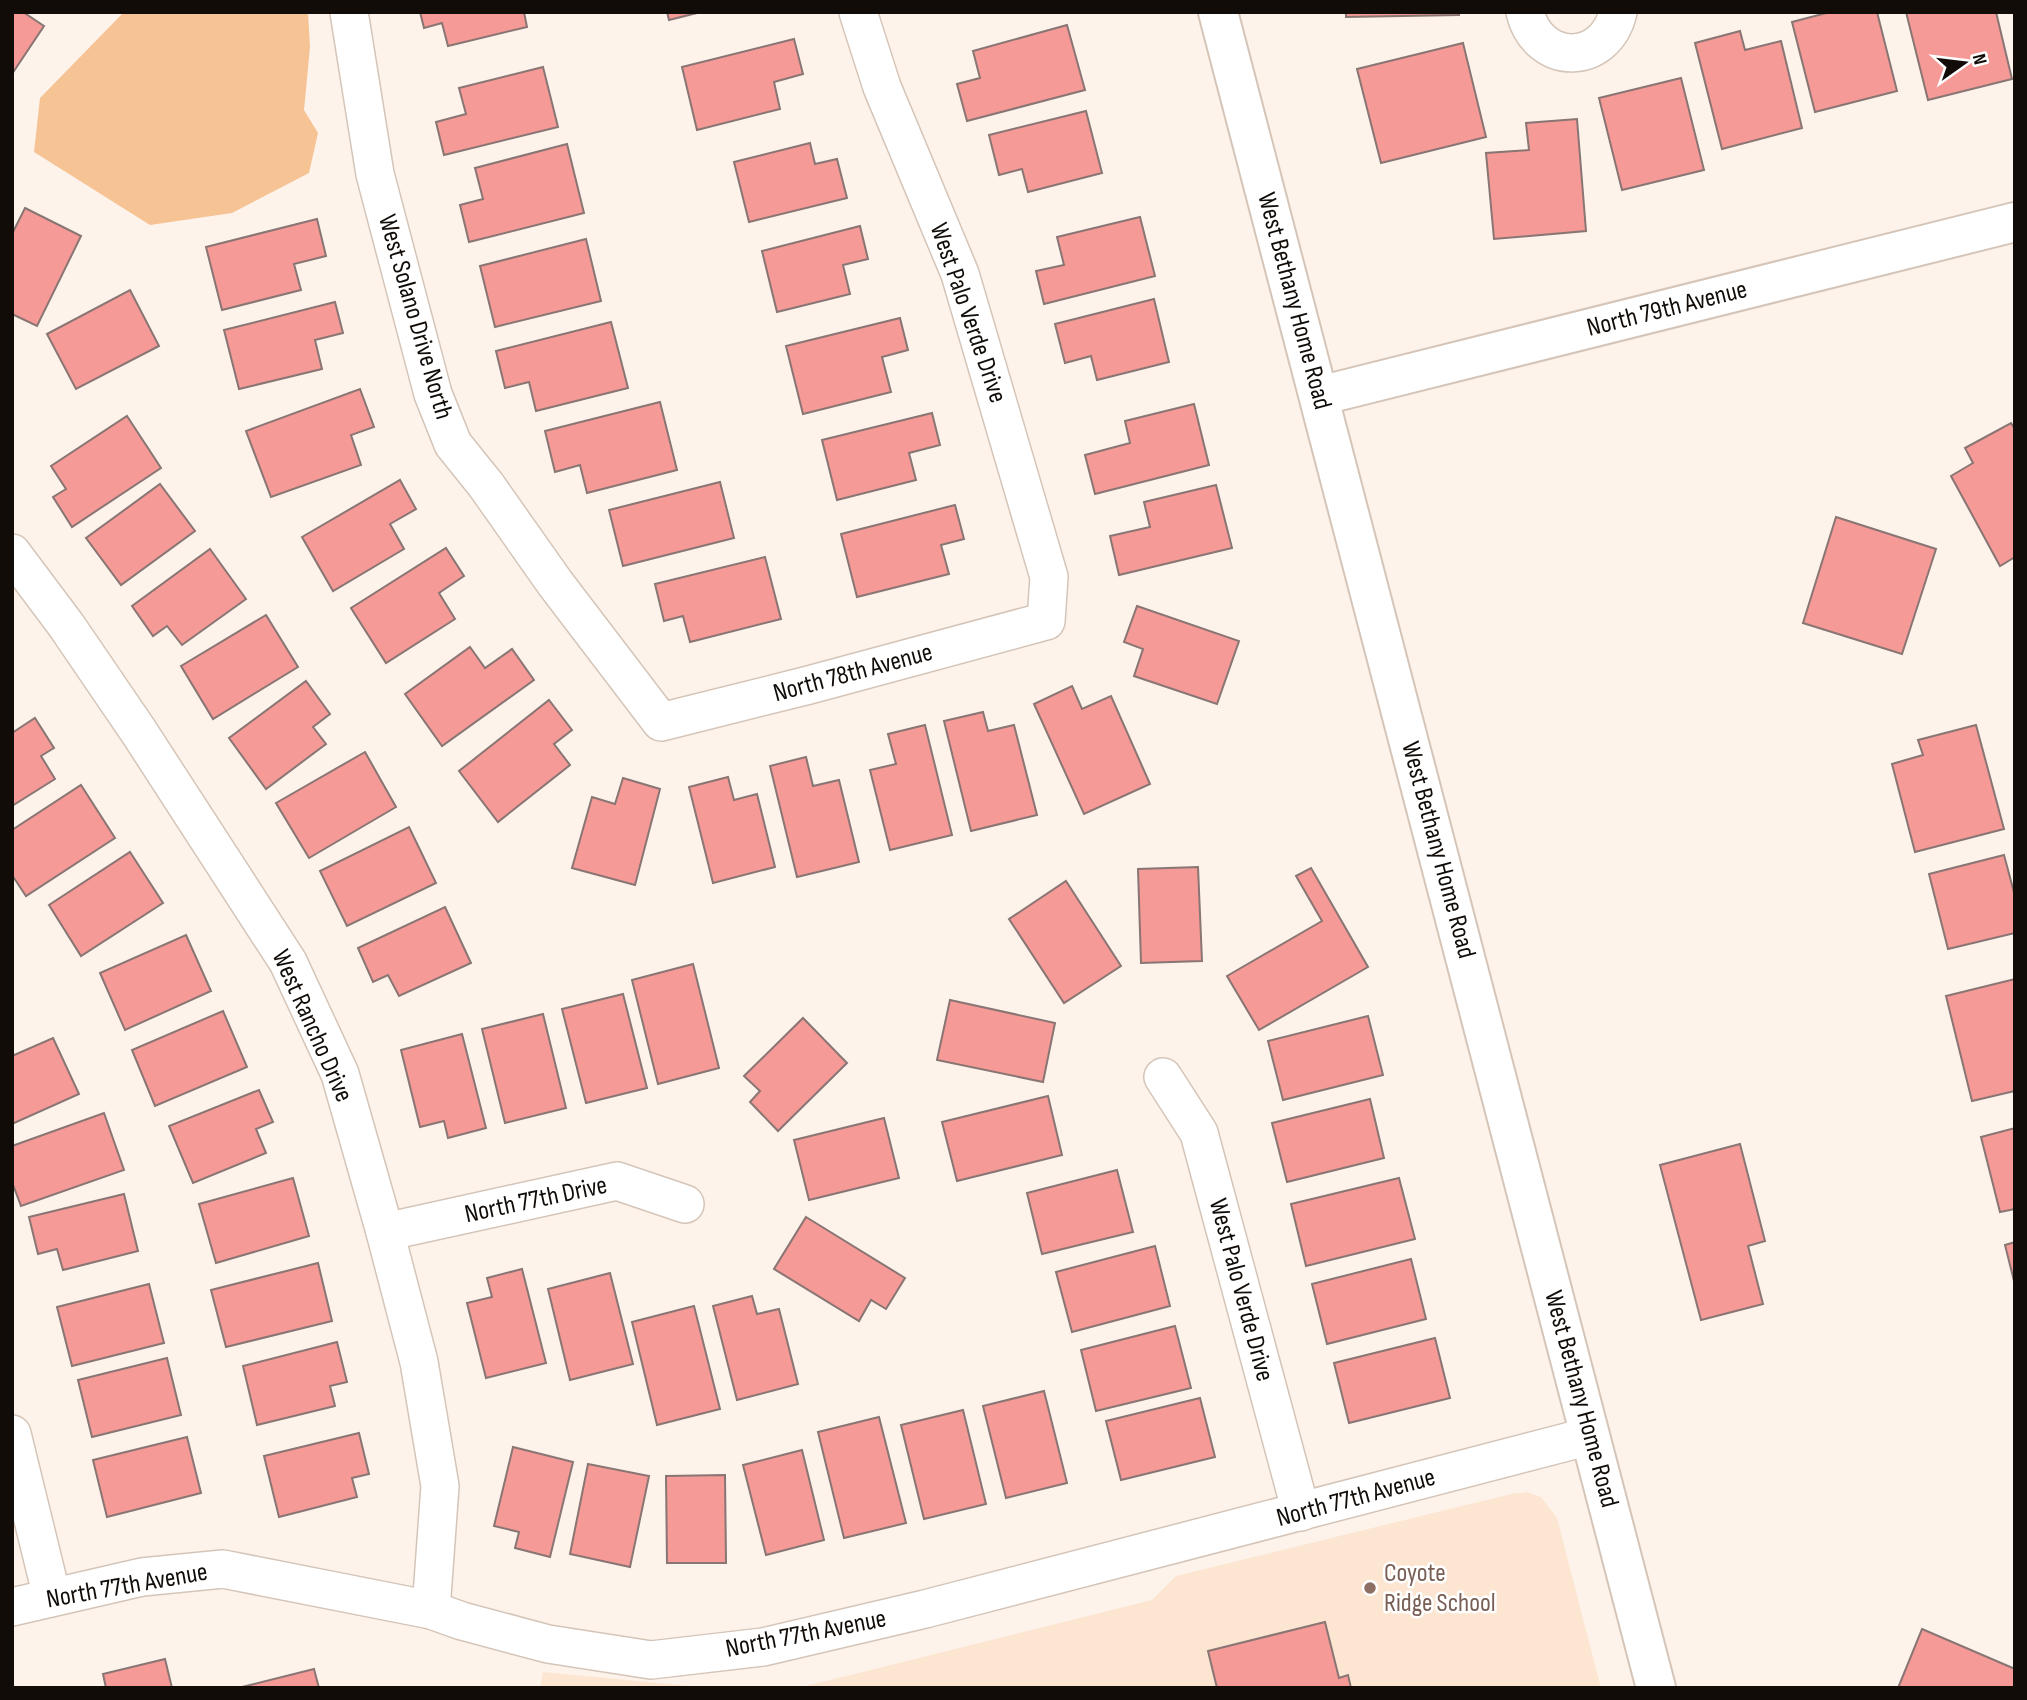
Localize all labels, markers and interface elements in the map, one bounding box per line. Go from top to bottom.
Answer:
north arrow [1929,28,1999,98]
text: N [1967,52,1991,67]
street label: West Bethany Home Road [1250,189,1338,413]
street label: West Solano Drive North [371,211,459,423]
street label: West Palo Verde Drive [923,219,1013,407]
street label: North 79th Avenue [1584,274,1750,344]
street label: North 78th Avenue [770,637,936,709]
street label: West Bethany Home Road [1394,738,1482,962]
street label: West Rancho Drive [265,945,359,1107]
street label: North 77th Drive [462,1170,610,1230]
street label: West Palo Verde Drive [1202,1195,1280,1385]
street label: West Bethany Home Road [1537,1287,1625,1511]
street label: North 77th Avenue [1273,1462,1439,1534]
street label: North 77th Avenue [44,1557,210,1615]
place label: Coyote Ridge School [1384,1558,1496,1619]
marker: Coyote Ridge School [1362,1580,1378,1596]
street label: North 77th Avenue [723,1603,889,1665]

